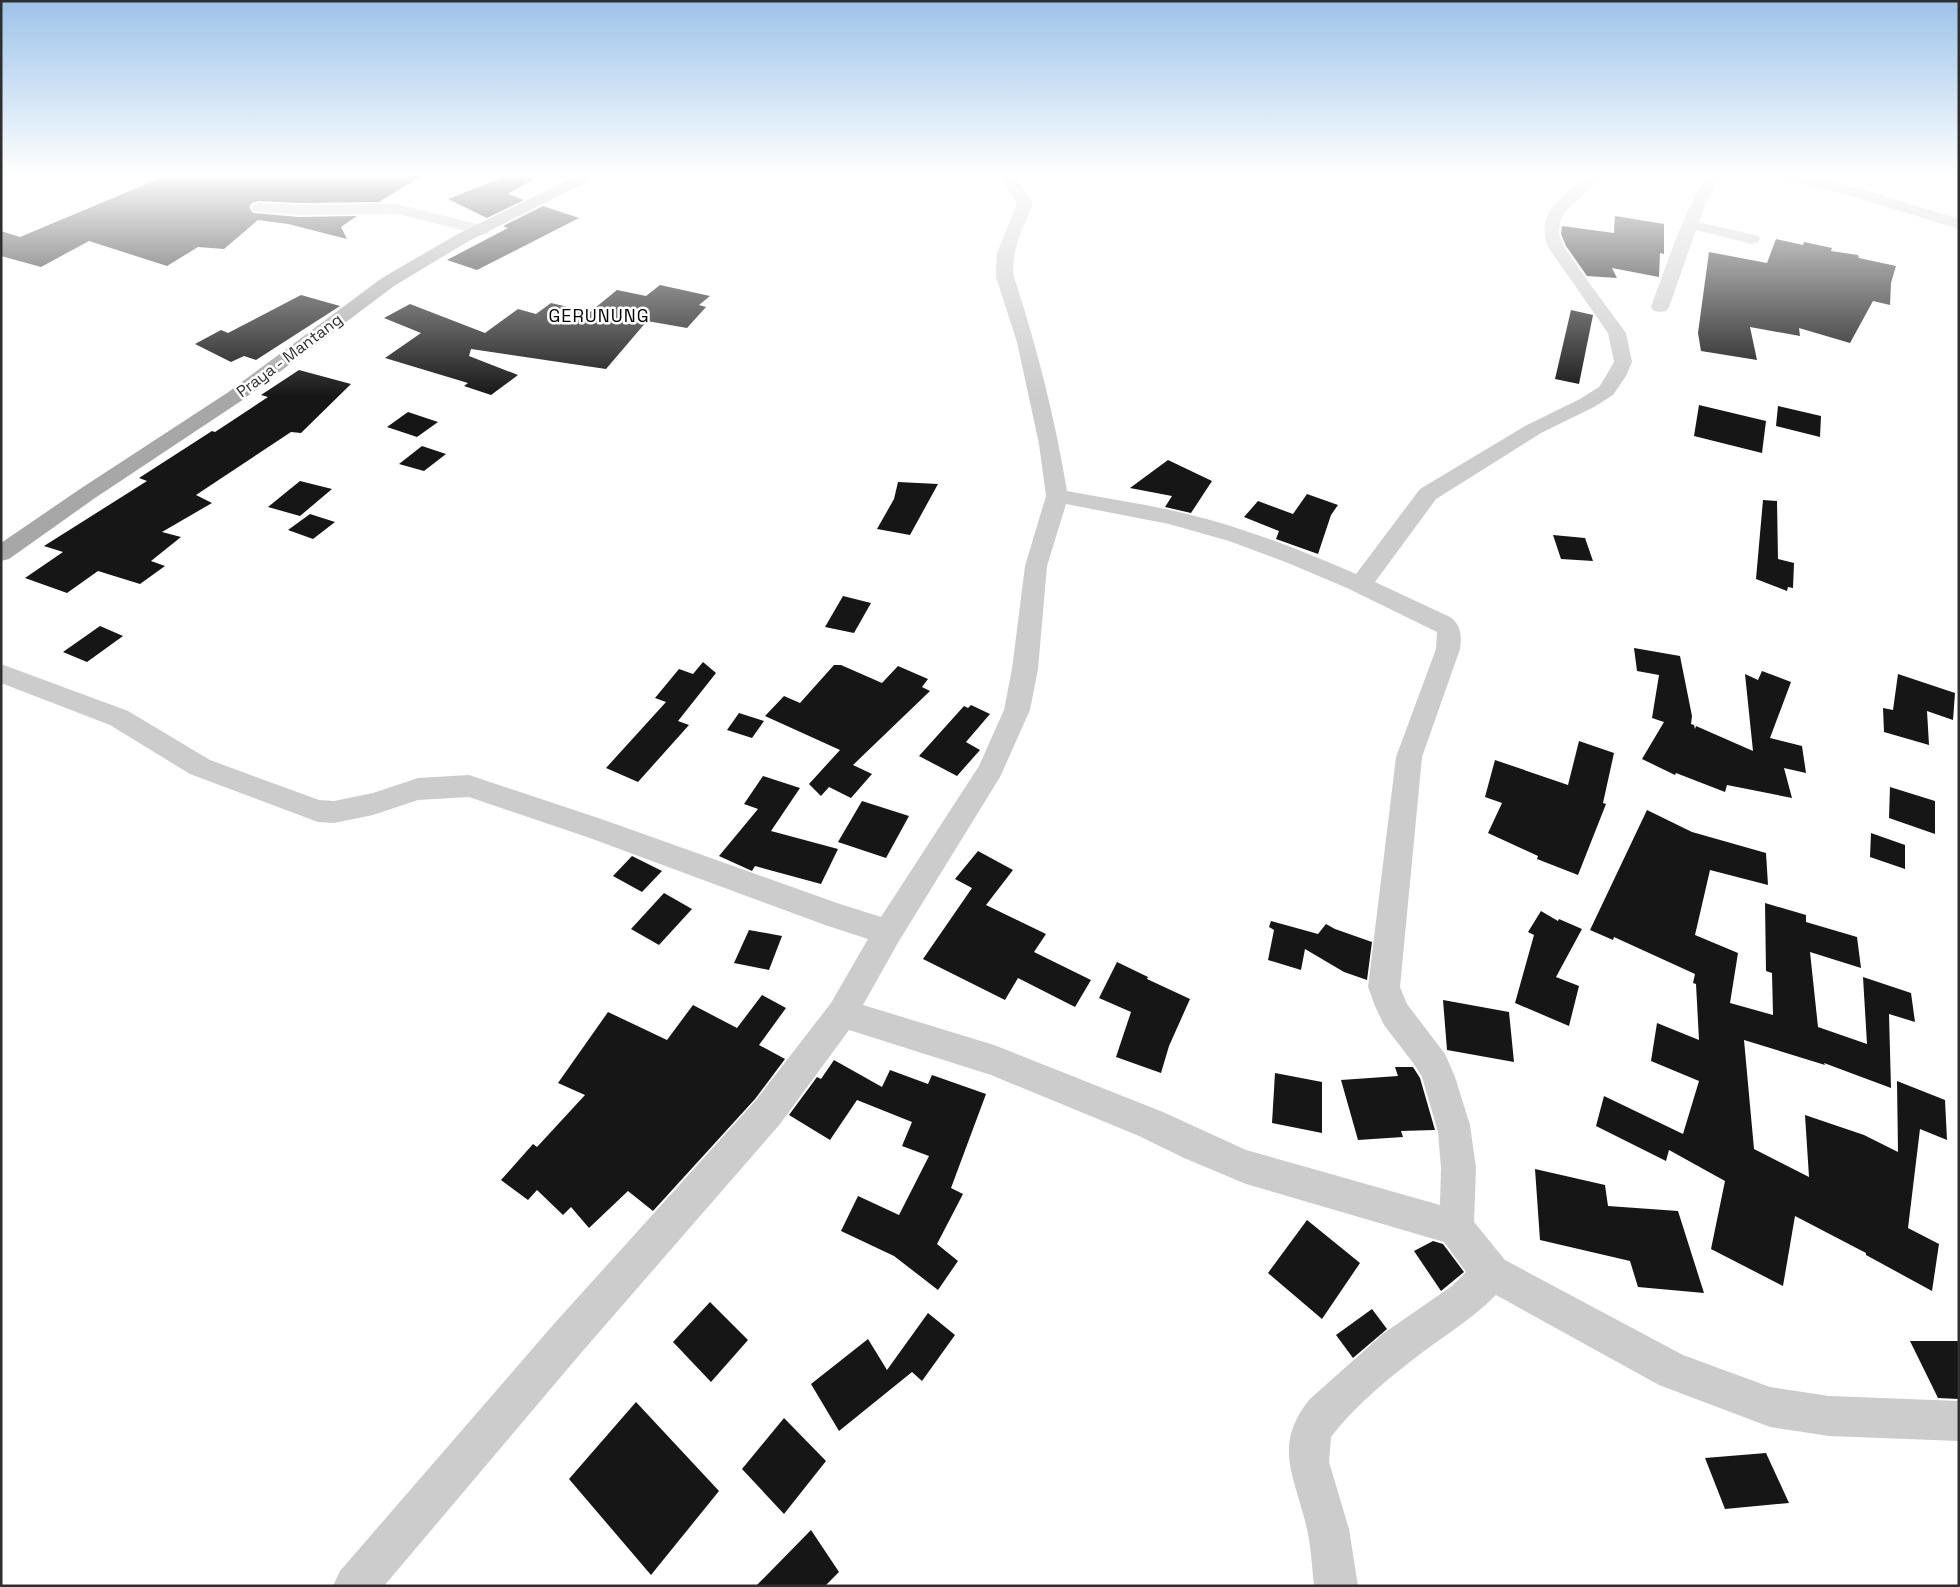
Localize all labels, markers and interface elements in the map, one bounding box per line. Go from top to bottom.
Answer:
district label: GERUNUNG [548,304,650,327]
street label: Praya - Mantang [232,309,346,402]

